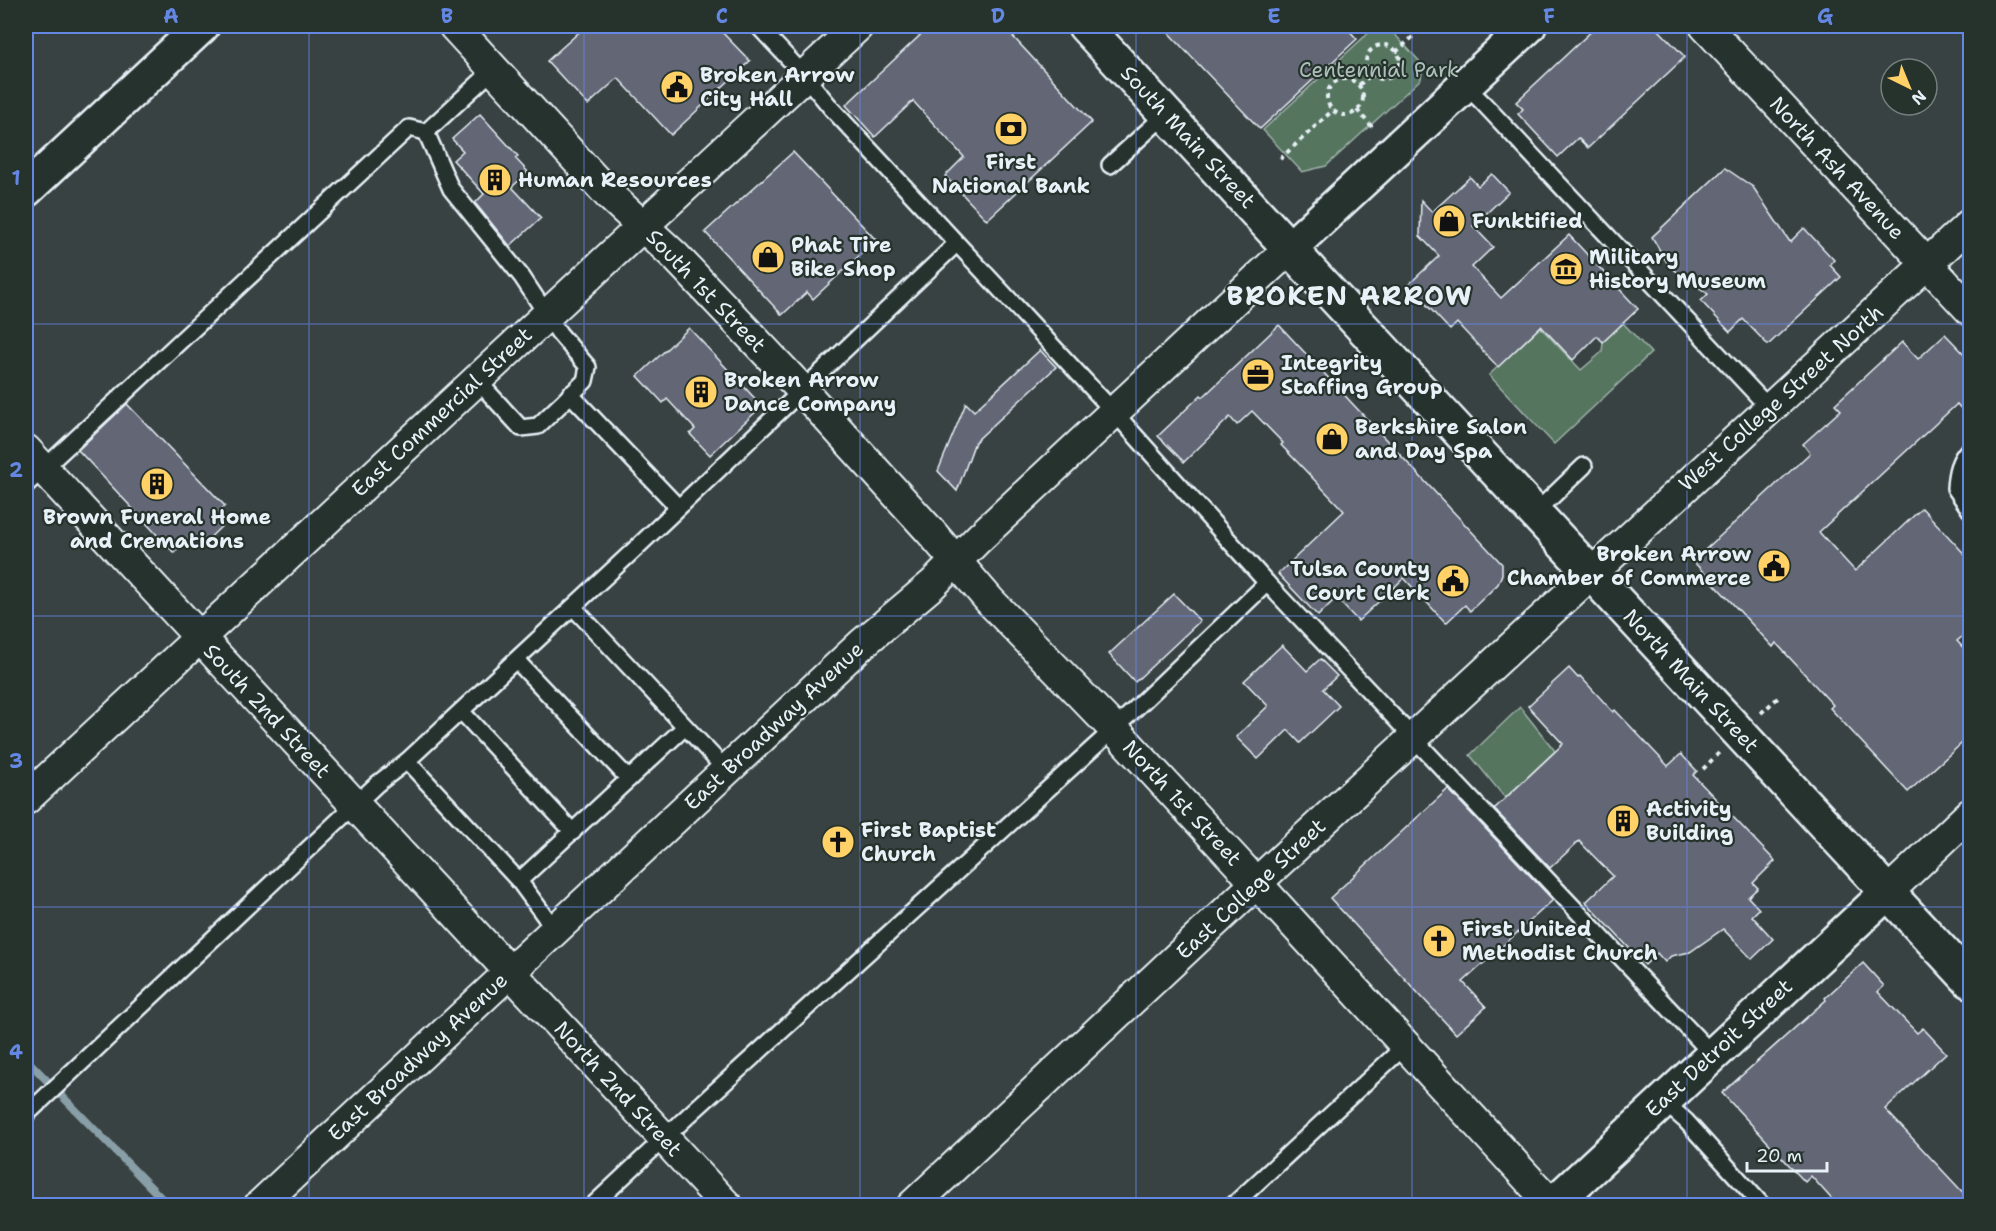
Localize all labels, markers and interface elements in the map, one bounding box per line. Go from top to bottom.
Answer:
text: A [163,3,179,29]
text: B [441,3,453,29]
text: C [716,3,728,29]
text: D [991,3,1005,29]
text: E [1267,3,1281,29]
text: F [1543,3,1555,29]
text: G [1817,3,1833,29]
park label: Centennial Park [1299,56,1459,84]
north arrow [1879,57,1939,117]
street label: South Main Street [1114,60,1262,214]
place label: Broken Arrow City Hall [700,61,855,113]
public building icon: Broken Arrow City Hall [659,69,695,105]
text: N [1907,86,1931,110]
street label: North Ash Avenue [1763,90,1911,246]
bank icon: First National Bank [993,111,1029,147]
place label: First National Bank [932,148,1090,200]
building icon: Human Resources [477,162,513,198]
text: 1 [11,165,21,191]
place label: Human Resources [518,166,712,194]
shop icon: Funktified [1431,203,1467,239]
place label: Funktified [1472,207,1583,235]
street label: South 1st Street [640,223,772,359]
place label: Phat Tire Bike Shop [791,231,895,283]
shop icon: Phat Tire Bike Shop [750,239,786,275]
place label: Military History Museum [1589,243,1766,295]
museum icon: Military History Museum [1548,251,1584,287]
district label: BROKEN ARROW [1227,277,1473,314]
street label: West College Street North [1673,298,1889,498]
street label: East Commercial Street [346,321,538,503]
place label: Integrity Staffing Group [1281,349,1443,401]
office icon: Integrity Staffing Group [1240,357,1276,393]
place label: Broken Arrow Dance Company [724,366,896,418]
building icon: Broken Arrow Dance Company [683,374,719,410]
place label: Berkshire Salon and Day Spa [1355,413,1527,465]
shop icon: Berkshire Salon and Day Spa [1314,421,1350,457]
text: 2 [9,457,23,483]
building icon: Brown Funeral Home and Cremations [139,466,175,502]
place label: Brown Funeral Home and Cremations [43,503,271,555]
place label: Broken Arrow Chamber of Commerce [1507,540,1751,592]
public building icon: Broken Arrow Chamber of Commerce [1756,548,1792,584]
place label: Tulsa County Court Clerk [1290,555,1430,607]
public building icon: Tulsa County Court Clerk [1435,563,1471,599]
street label: North Main Street [1617,603,1765,759]
street label: East Broadway Avenue [678,635,870,817]
street label: South 2nd Street [197,638,337,784]
street label: North 1st Street [1116,734,1248,872]
text: 3 [9,748,23,774]
place label: Activity Building [1646,795,1733,847]
building icon: Activity Building [1605,803,1641,839]
street label: East College Street [1170,812,1332,966]
place label: First Baptist Church [861,816,996,868]
church icon: First Baptist Church [820,824,856,860]
place label: First United Methodist Church [1462,915,1658,967]
church icon: First United Methodist Church [1421,923,1457,959]
street label: East Broadway Avenue [322,966,514,1148]
street label: East Detroit Street [1639,973,1799,1123]
street label: North 2nd Street [548,1015,688,1163]
text: 4 [9,1039,23,1065]
scale bar [1747,1135,1826,1173]
text: 20 m [1756,1144,1802,1168]

